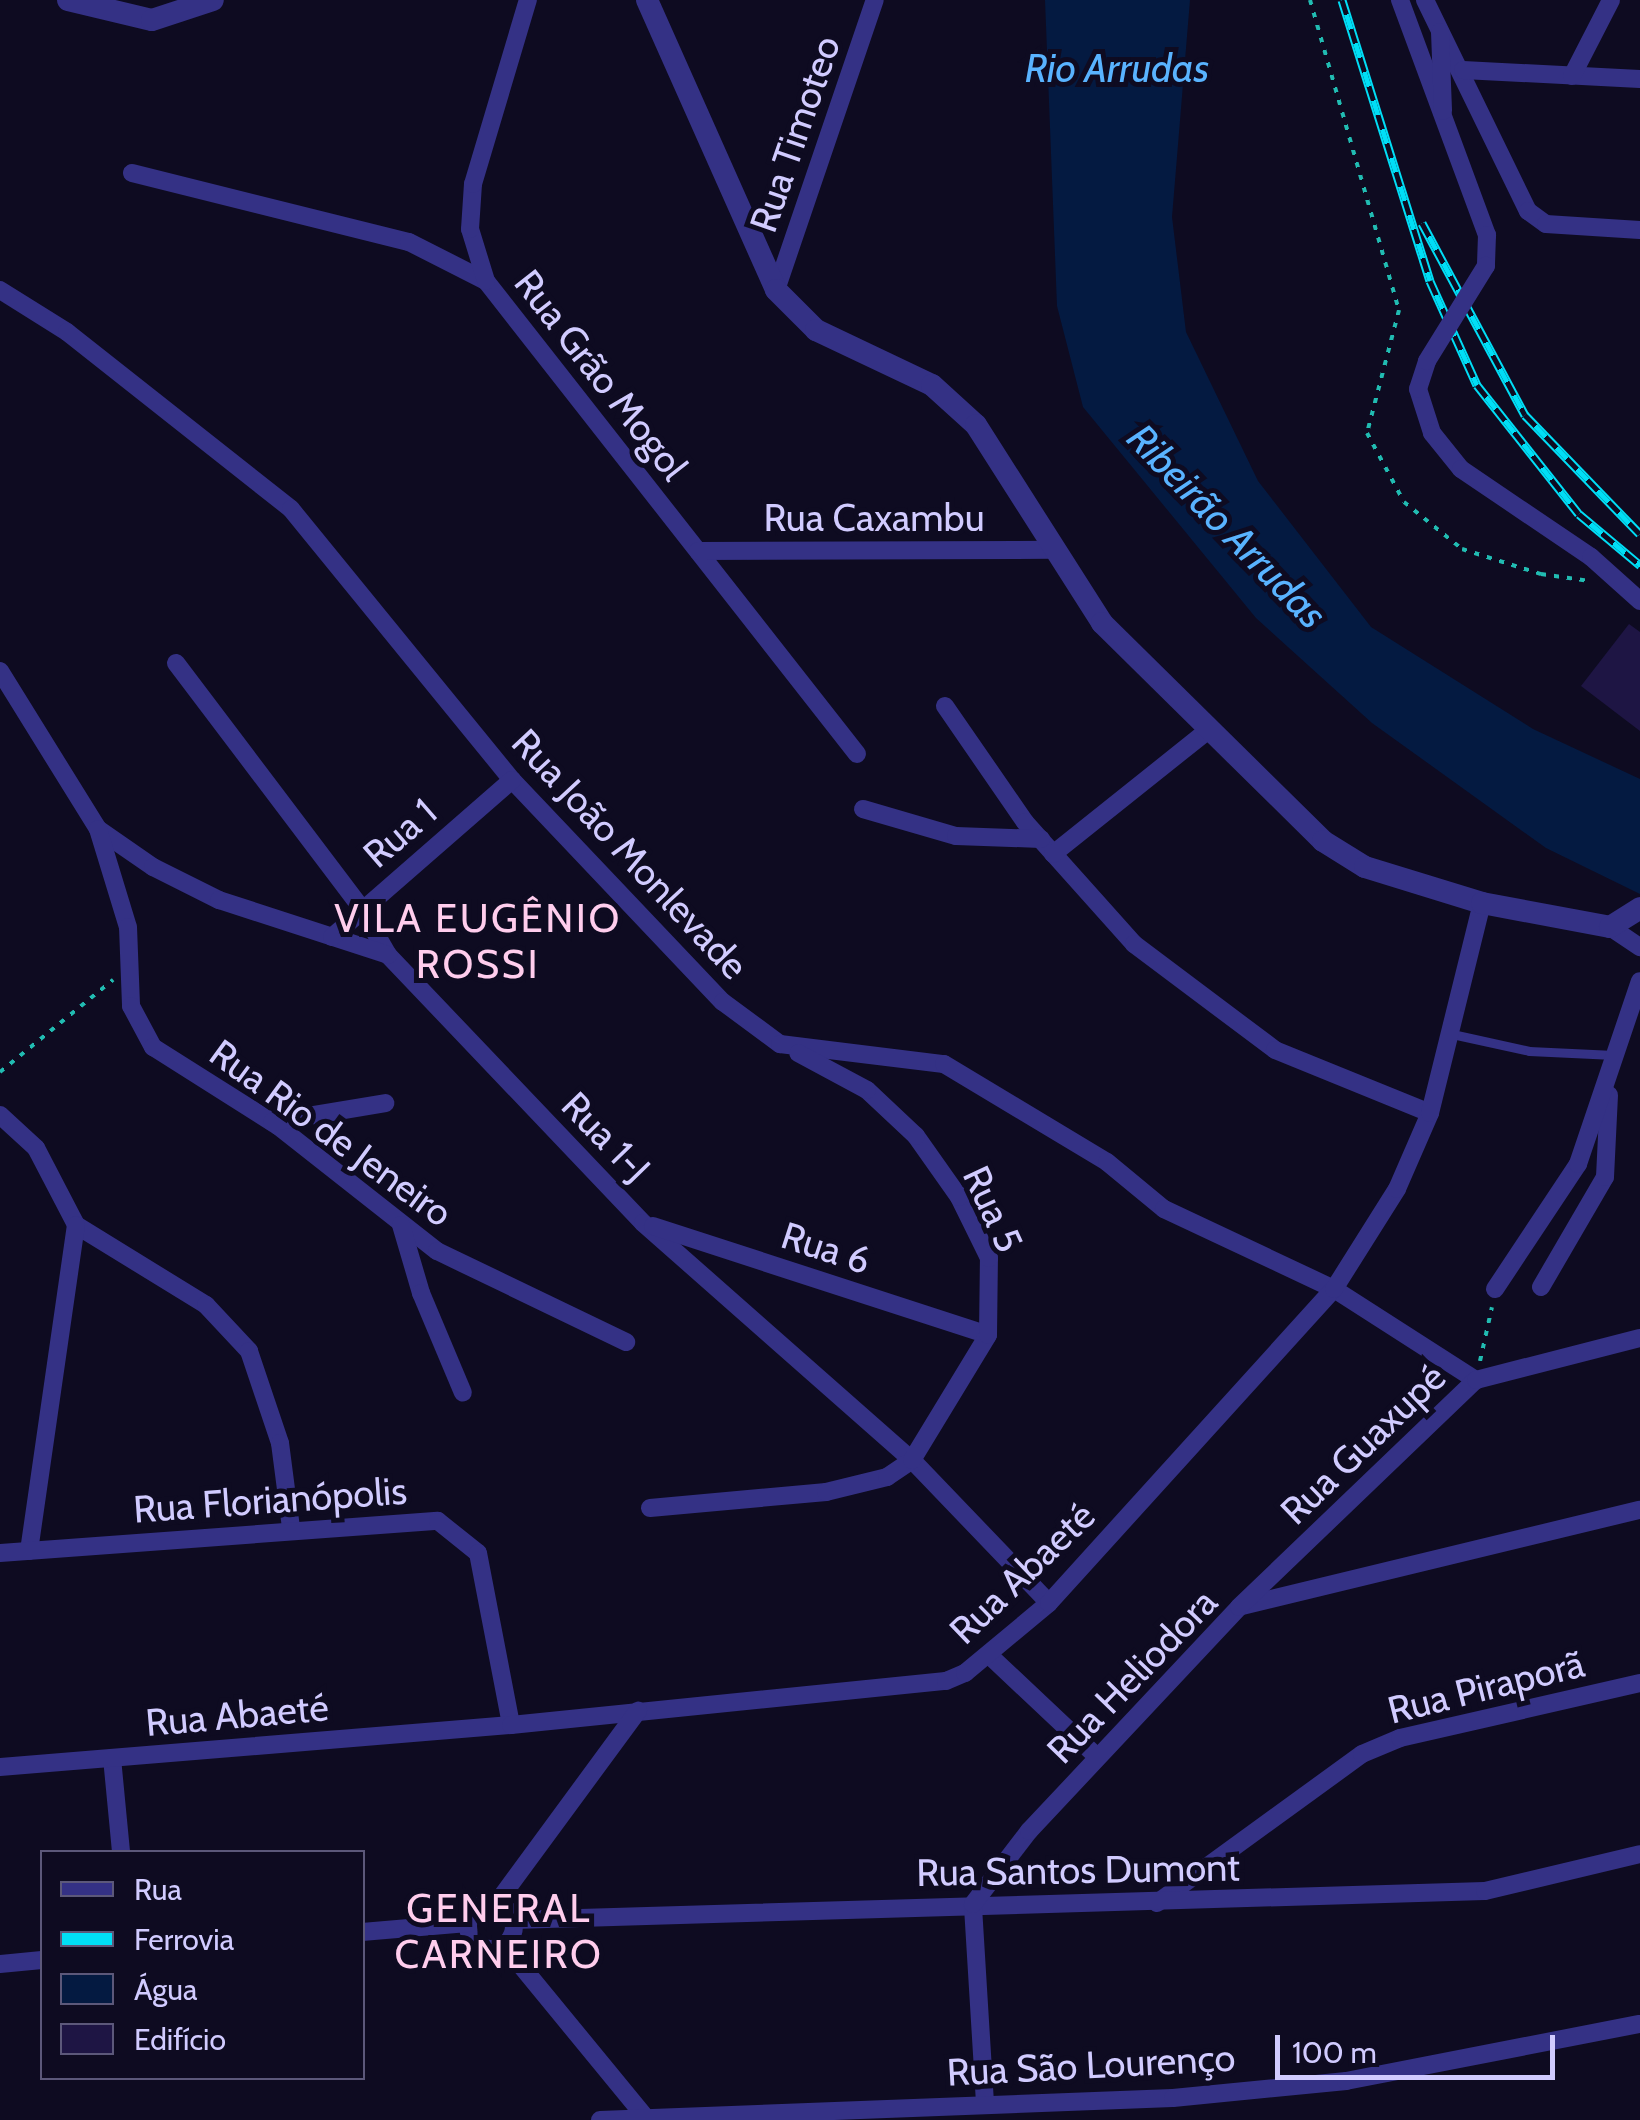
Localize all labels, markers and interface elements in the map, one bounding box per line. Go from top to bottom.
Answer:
street label: Rua Timoteo [740,30,850,238]
water label: Rio Arrudas [1025,44,1209,92]
street label: Rua Grão Mogol [505,261,697,489]
water label: Ribeirão Arrudas [1117,414,1337,638]
street label: Rua Caxambu [763,495,985,541]
street label: Rua João Monlevade [503,720,757,988]
street label: Rua 1 [354,789,446,877]
district label: VILA EUGÊNIO ROSSI [334,894,622,988]
street label: Rua Rio de Jeneiro [201,1030,461,1236]
street label: Rua 1-J [552,1083,660,1191]
street label: Rua 5 [953,1159,1033,1259]
street label: Rua 6 [776,1212,876,1284]
street label: Rua Guaxupé [1271,1354,1455,1534]
street label: Rua Florianópolis [132,1468,408,1532]
street label: Rua Abaeté [940,1493,1104,1653]
street label: Rua Heliodora [1038,1579,1226,1773]
street label: Rua Piraporã [1383,1641,1589,1733]
street label: Rua Abaeté [144,1684,330,1746]
street label: Rua Santos Dumont [916,1844,1240,1896]
legend [40,1850,365,2080]
text: Rua [134,1871,182,1908]
district label: GENERAL CARNEIRO [395,1884,603,1978]
text: Ferrovia [134,1921,234,1958]
text: Água [134,1971,197,2008]
scale bar [1280,2015,1560,2077]
text: Edifício [134,2021,226,2058]
text: 100 m [1292,2034,1377,2071]
street label: Rua São Lourenço [946,2035,1236,2095]

